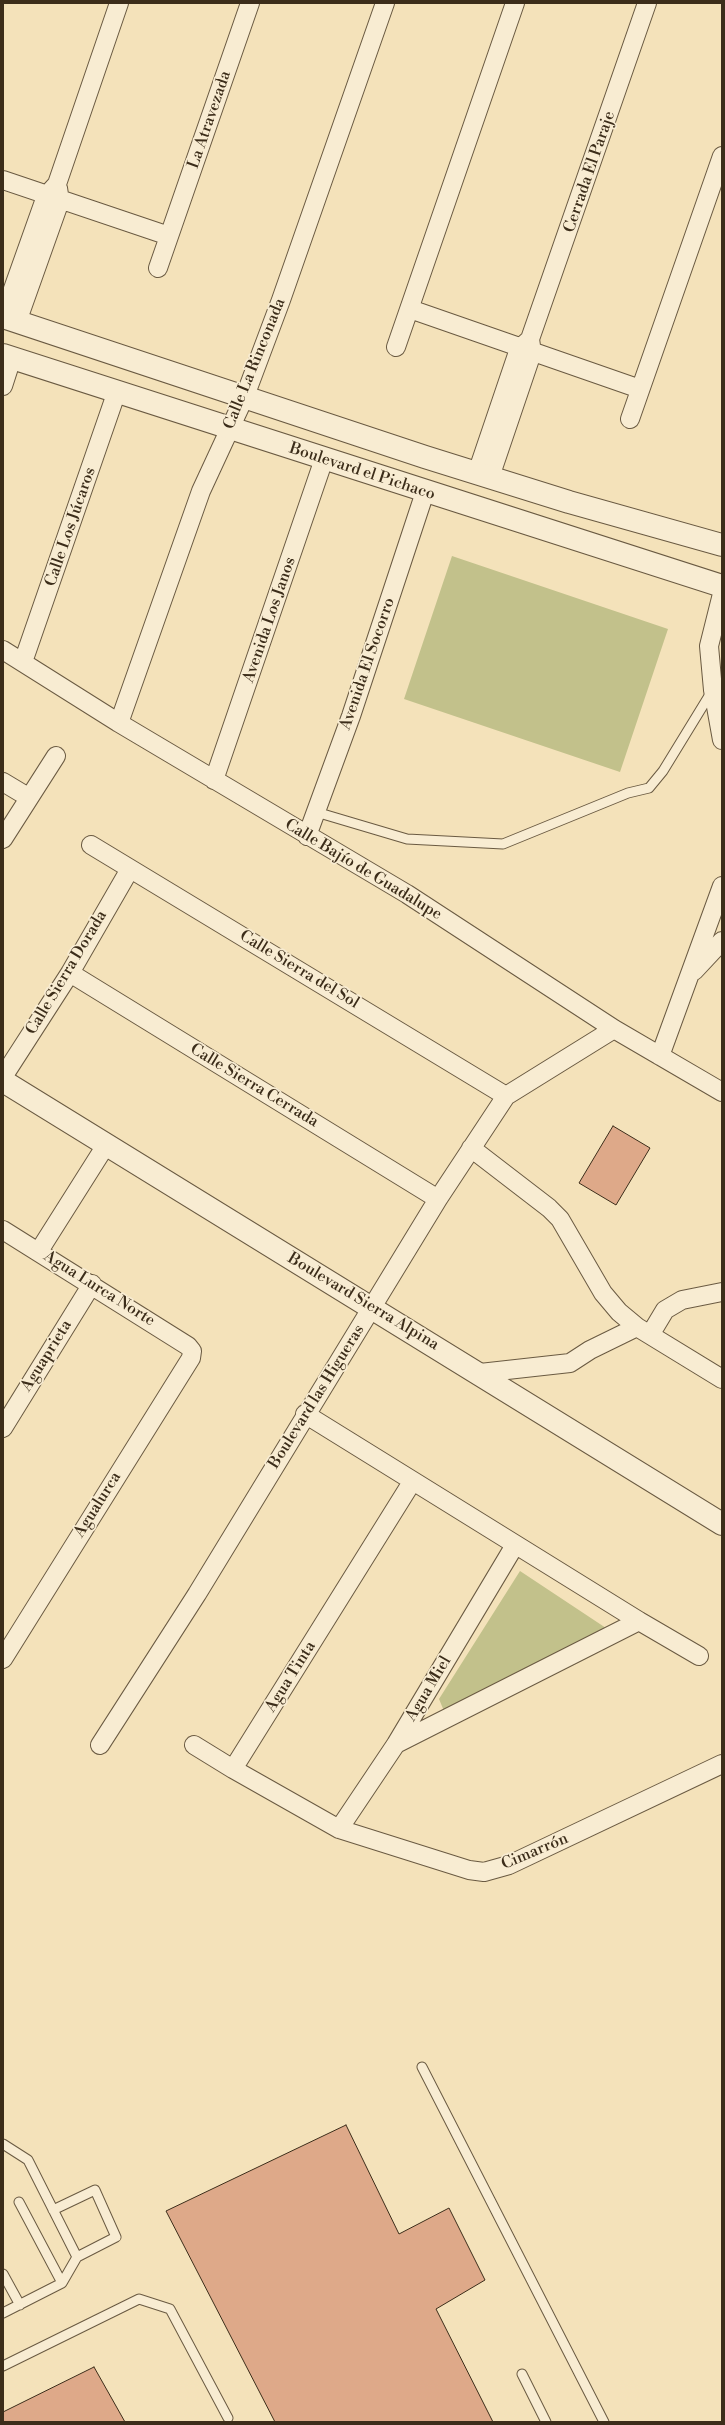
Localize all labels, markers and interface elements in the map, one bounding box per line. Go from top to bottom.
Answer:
street label: La Atravezada [184,69,236,171]
street label: Cerrada El Paraje [560,109,620,235]
street label: Calle La Rinconada [220,296,290,432]
street label: Boulevard el Pichaco [287,439,437,505]
street label: Calle Los Júcaros [42,465,100,589]
street label: Avenida Los Janos [240,555,300,685]
street label: Avenida El Socorro [336,595,400,733]
street label: Calle Bajío de Guadalupe [281,815,445,925]
street label: Calle Sierra Dorada [22,907,112,1039]
street label: Calle Sierra del Sol [236,927,362,1013]
street label: Calle Sierra Cerrada [186,1040,322,1132]
street label: Agua Lurca Norte [40,1247,158,1331]
street label: Boulevard Sierra Alpina [284,1249,442,1355]
street label: Aguaprieta [17,1317,77,1395]
street label: Boulevard las Higueras [265,1322,369,1472]
street label: Agualurca [70,1469,126,1541]
street label: Agua Tinta [262,1638,320,1716]
street label: Agua Miel [402,1653,456,1725]
street label: Cimarrón [499,1829,571,1875]

